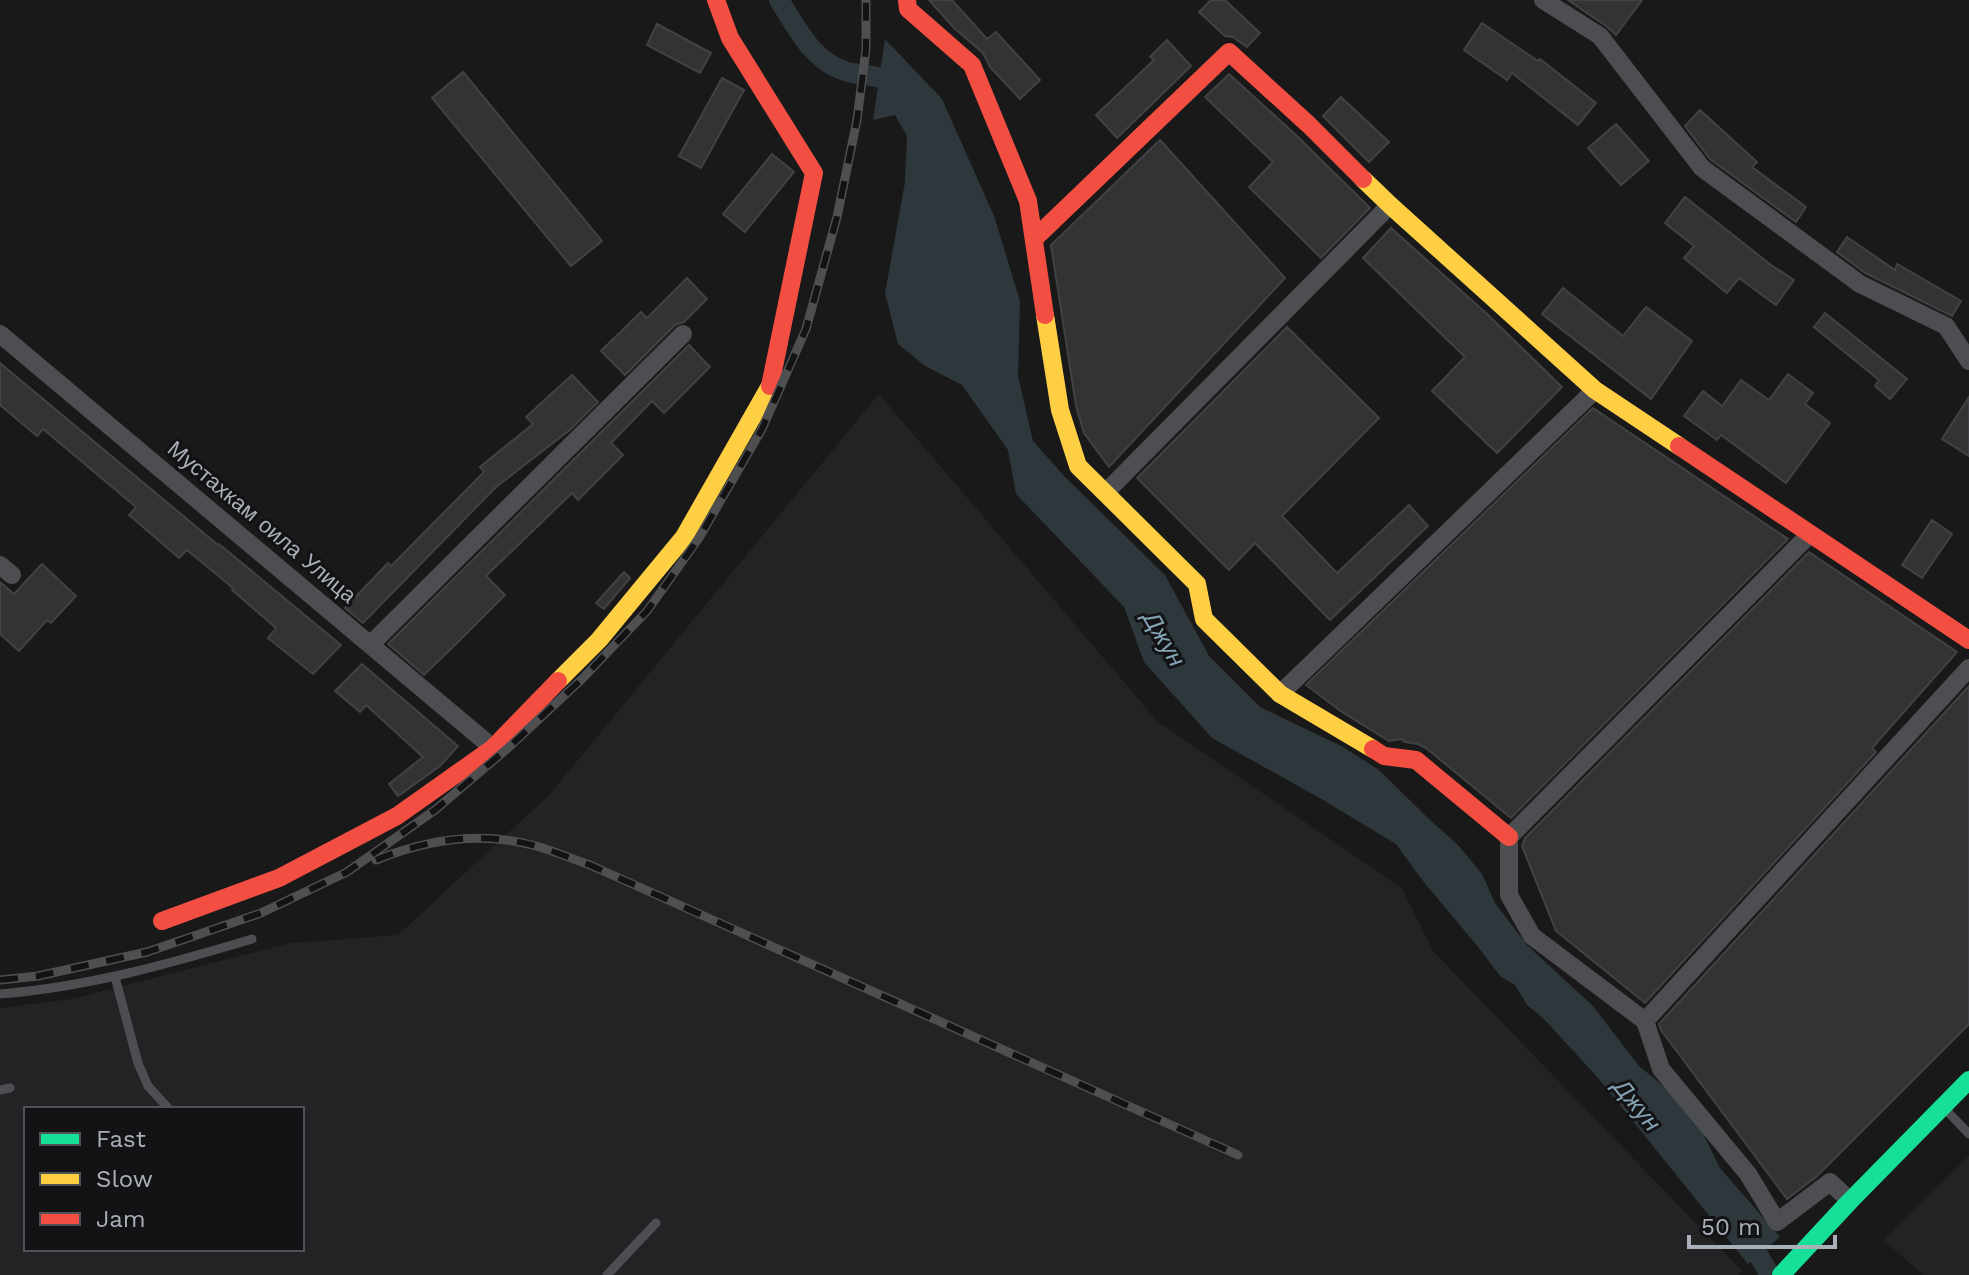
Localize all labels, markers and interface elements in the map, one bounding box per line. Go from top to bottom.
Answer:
street label: Мустахкам оила Улица [163,436,362,609]
water label: Джун [1136,604,1191,672]
water label: Джун [1606,1071,1666,1137]
legend [24,1107,304,1251]
text: Fast [96,1125,146,1153]
text: Slow [96,1165,153,1193]
scale bar [1689,1199,1835,1249]
text: Jam [96,1205,146,1233]
text: 50 m [1701,1213,1761,1241]

